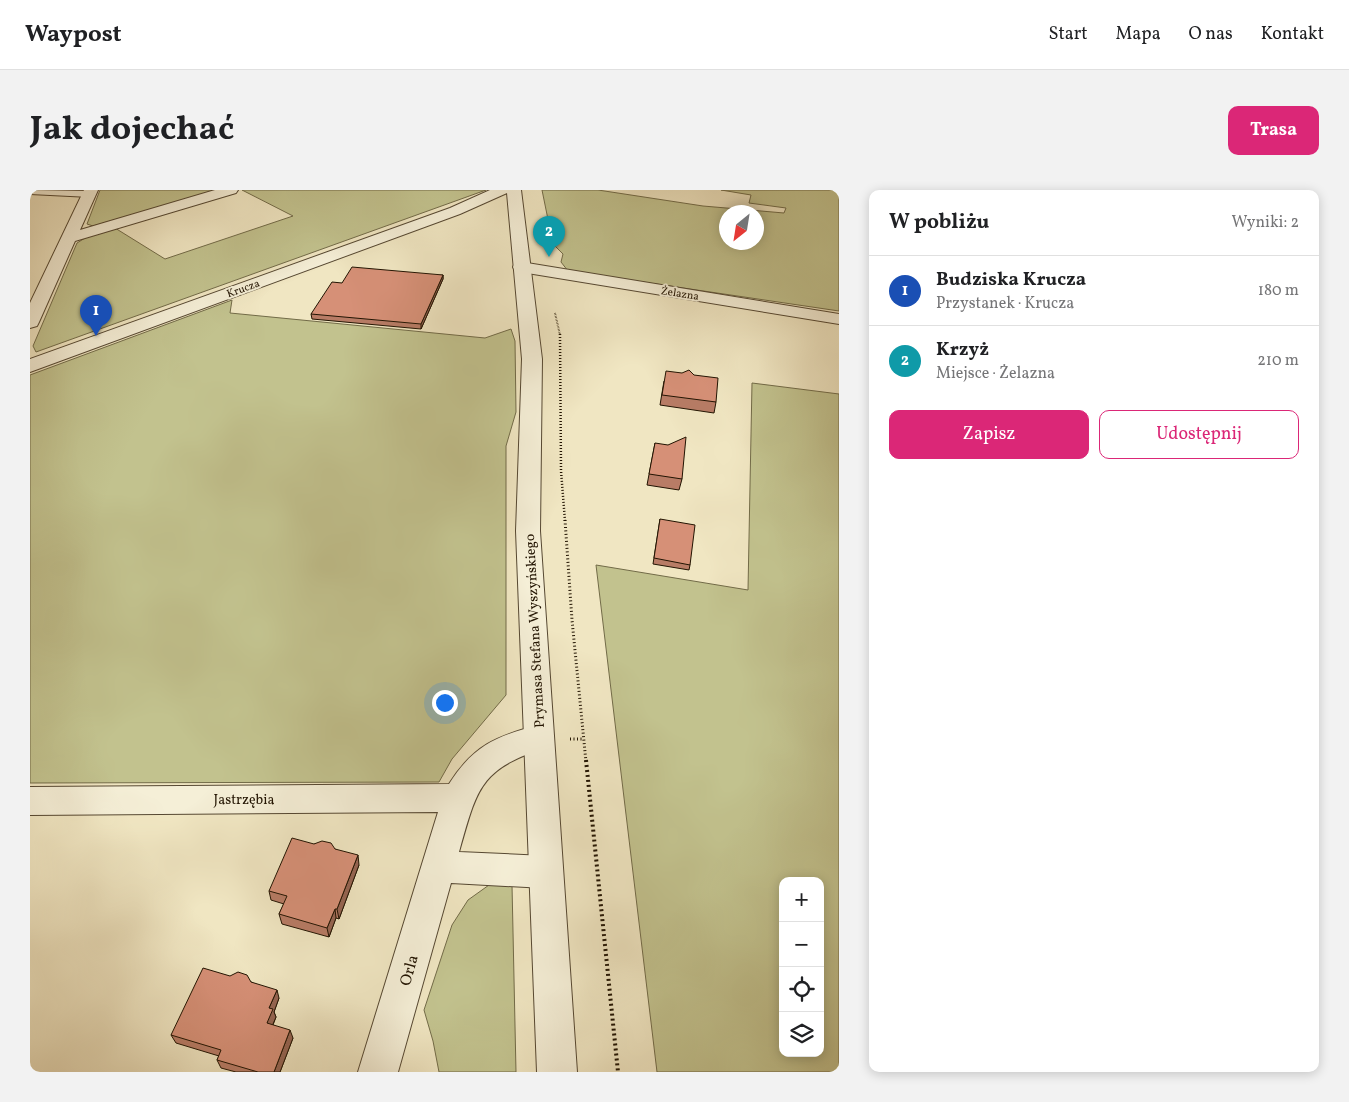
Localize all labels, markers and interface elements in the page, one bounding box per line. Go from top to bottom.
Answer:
text: Waypost [25,18,122,52]
text: Start [1049,22,1088,47]
text: Mapa [1116,22,1161,47]
text: O nas [1189,22,1233,47]
text: Kontakt [1261,22,1324,47]
text: Jak dojechać [30,106,234,154]
button: Trasa [1228,106,1319,155]
north arrow [719,205,764,250]
text: W pobliżu [889,208,989,237]
text: Wyniki: 2 [1231,212,1299,234]
pin: 2 [533,216,565,257]
text: Budziska Krucza [936,267,1086,293]
street label: Krucza [225,276,263,302]
text: 1 [902,280,908,302]
text: 180 m [1258,280,1299,302]
street label: Żelazna [660,284,700,305]
text: Przystanek · Krucza [936,293,1074,315]
pin: 1 [80,295,112,336]
text: Krzyż [936,337,989,363]
text: 2 [901,350,909,372]
text: 210 m [1257,350,1299,372]
text: Miejsce · Żelazna [936,363,1055,385]
button: Zapisz [889,410,1089,459]
button: Udostępnij [1099,410,1299,459]
street label: Prymasa Stefana Wyszyńskiego [521,533,550,728]
your location [432,690,458,716]
street label: Jastrzębia [214,791,274,810]
map controls [779,877,824,1057]
button: + [779,877,824,922]
button: − [779,922,824,967]
street label: Orla [395,953,425,989]
button: locate [779,967,824,1012]
button: layers [779,1012,824,1057]

